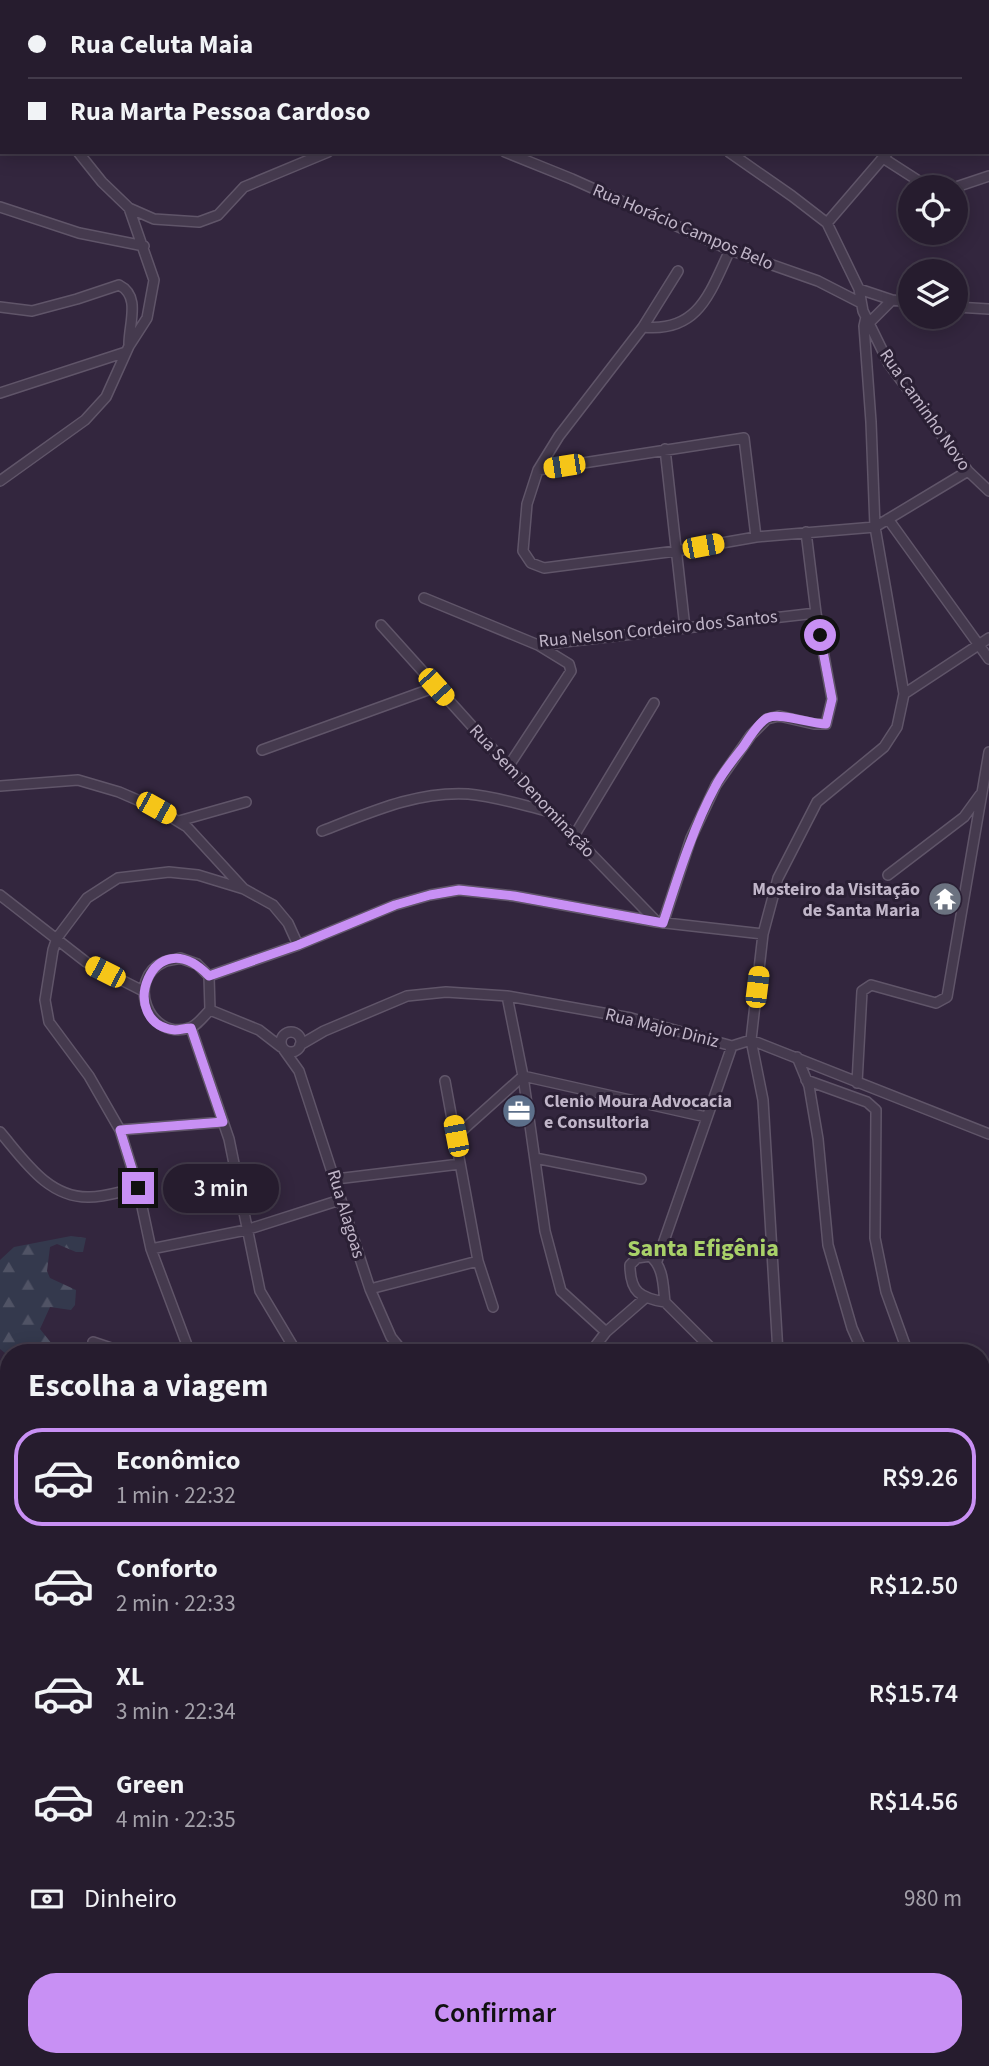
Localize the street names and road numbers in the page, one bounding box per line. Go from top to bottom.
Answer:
street label: Rua Horácio Campos Belo [589,178,777,276]
street label: Rua Caminho Novo [874,344,976,476]
street label: Rua Nelson Cordeiro dos Santos [537,604,779,654]
street label: Rua Sem Denominação [463,719,601,863]
street label: Rua Major Diniz [603,1002,722,1054]
street label: Rua Alagoas [321,1167,371,1261]

